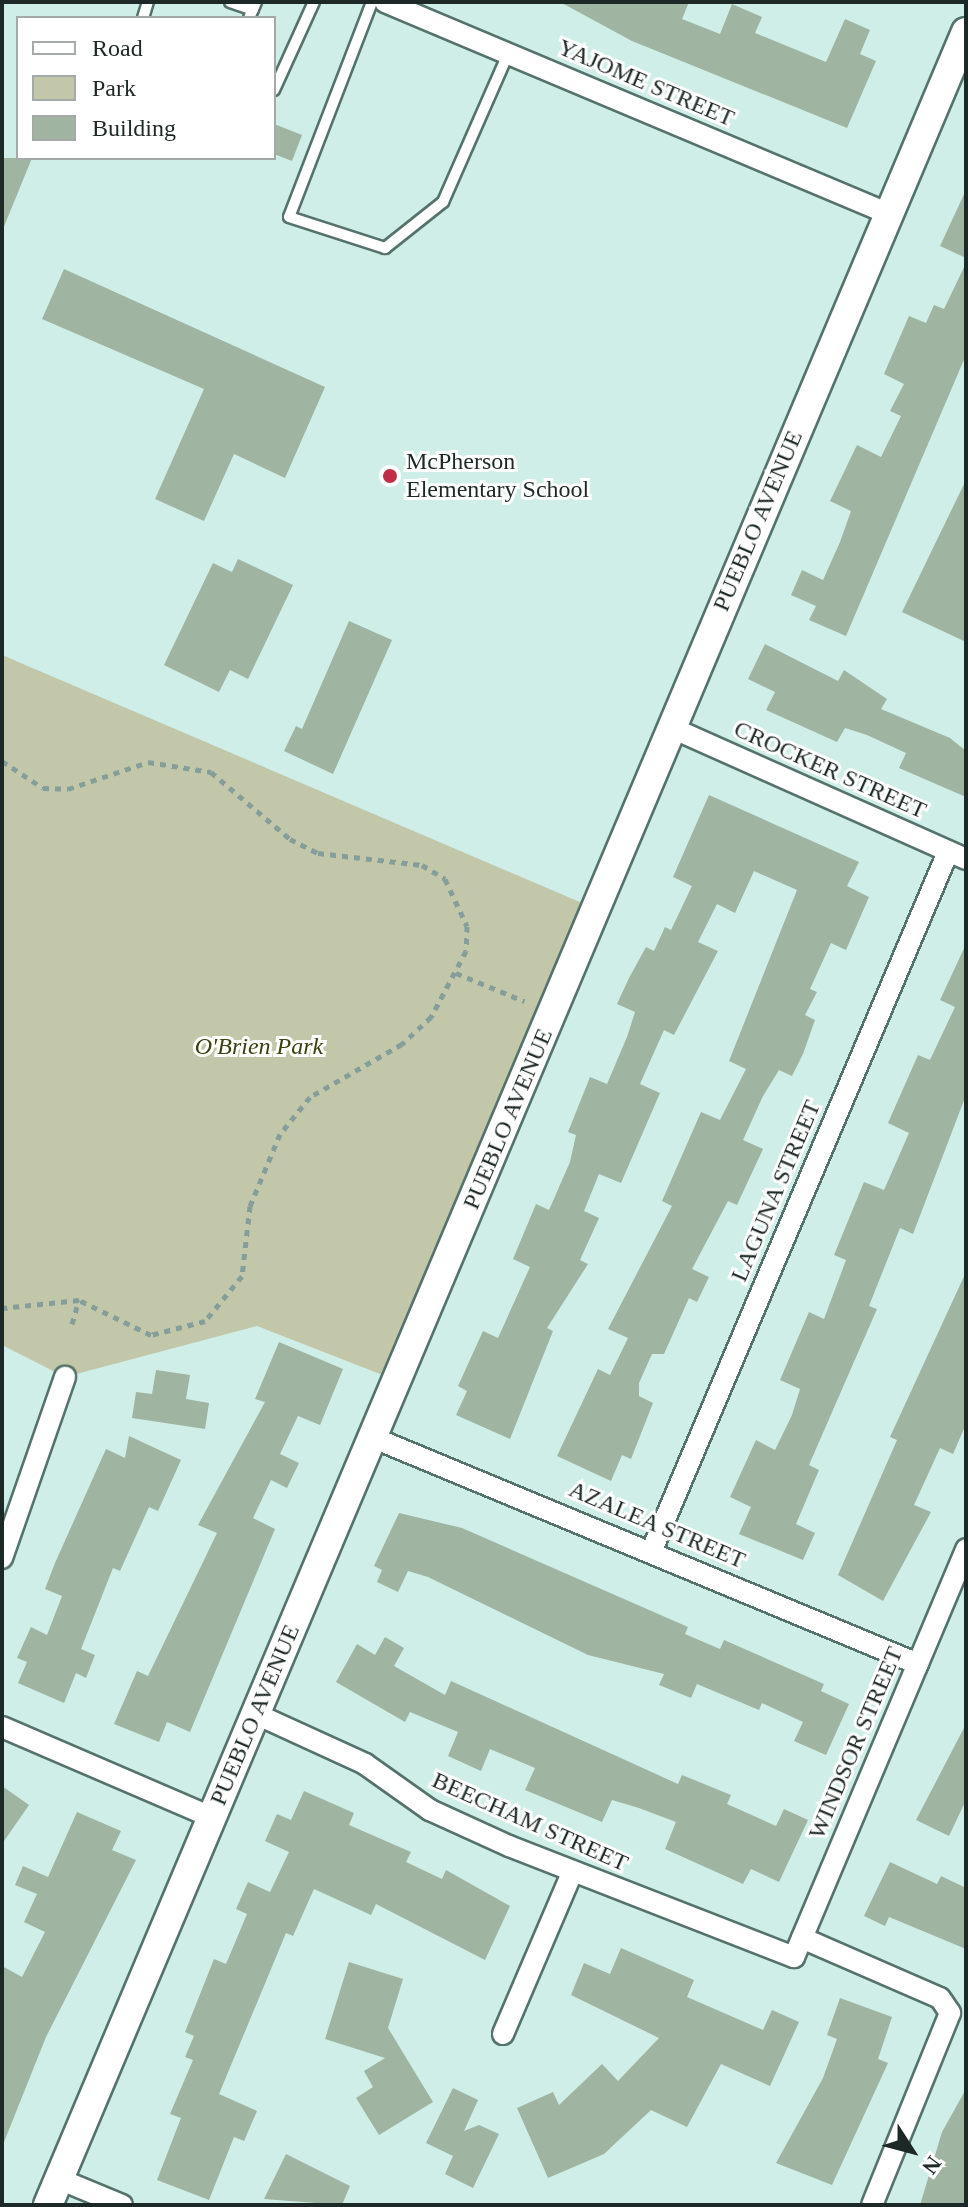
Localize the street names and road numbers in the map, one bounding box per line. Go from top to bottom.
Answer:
street label: YAJOME STREET [554,33,738,133]
street label: PUEBLO AVENUE [707,426,809,616]
street label: CROCKER STREET [729,715,931,825]
street label: PUEBLO AVENUE [457,1024,559,1214]
street label: LAGUNA STREET [725,1095,827,1287]
street label: AZALEA STREET [564,1475,750,1575]
street label: PUEBLO AVENUE [204,1620,306,1810]
street label: WINDSOR STREET [803,1643,909,1843]
street label: BEECHAM STREET [428,1766,632,1878]

